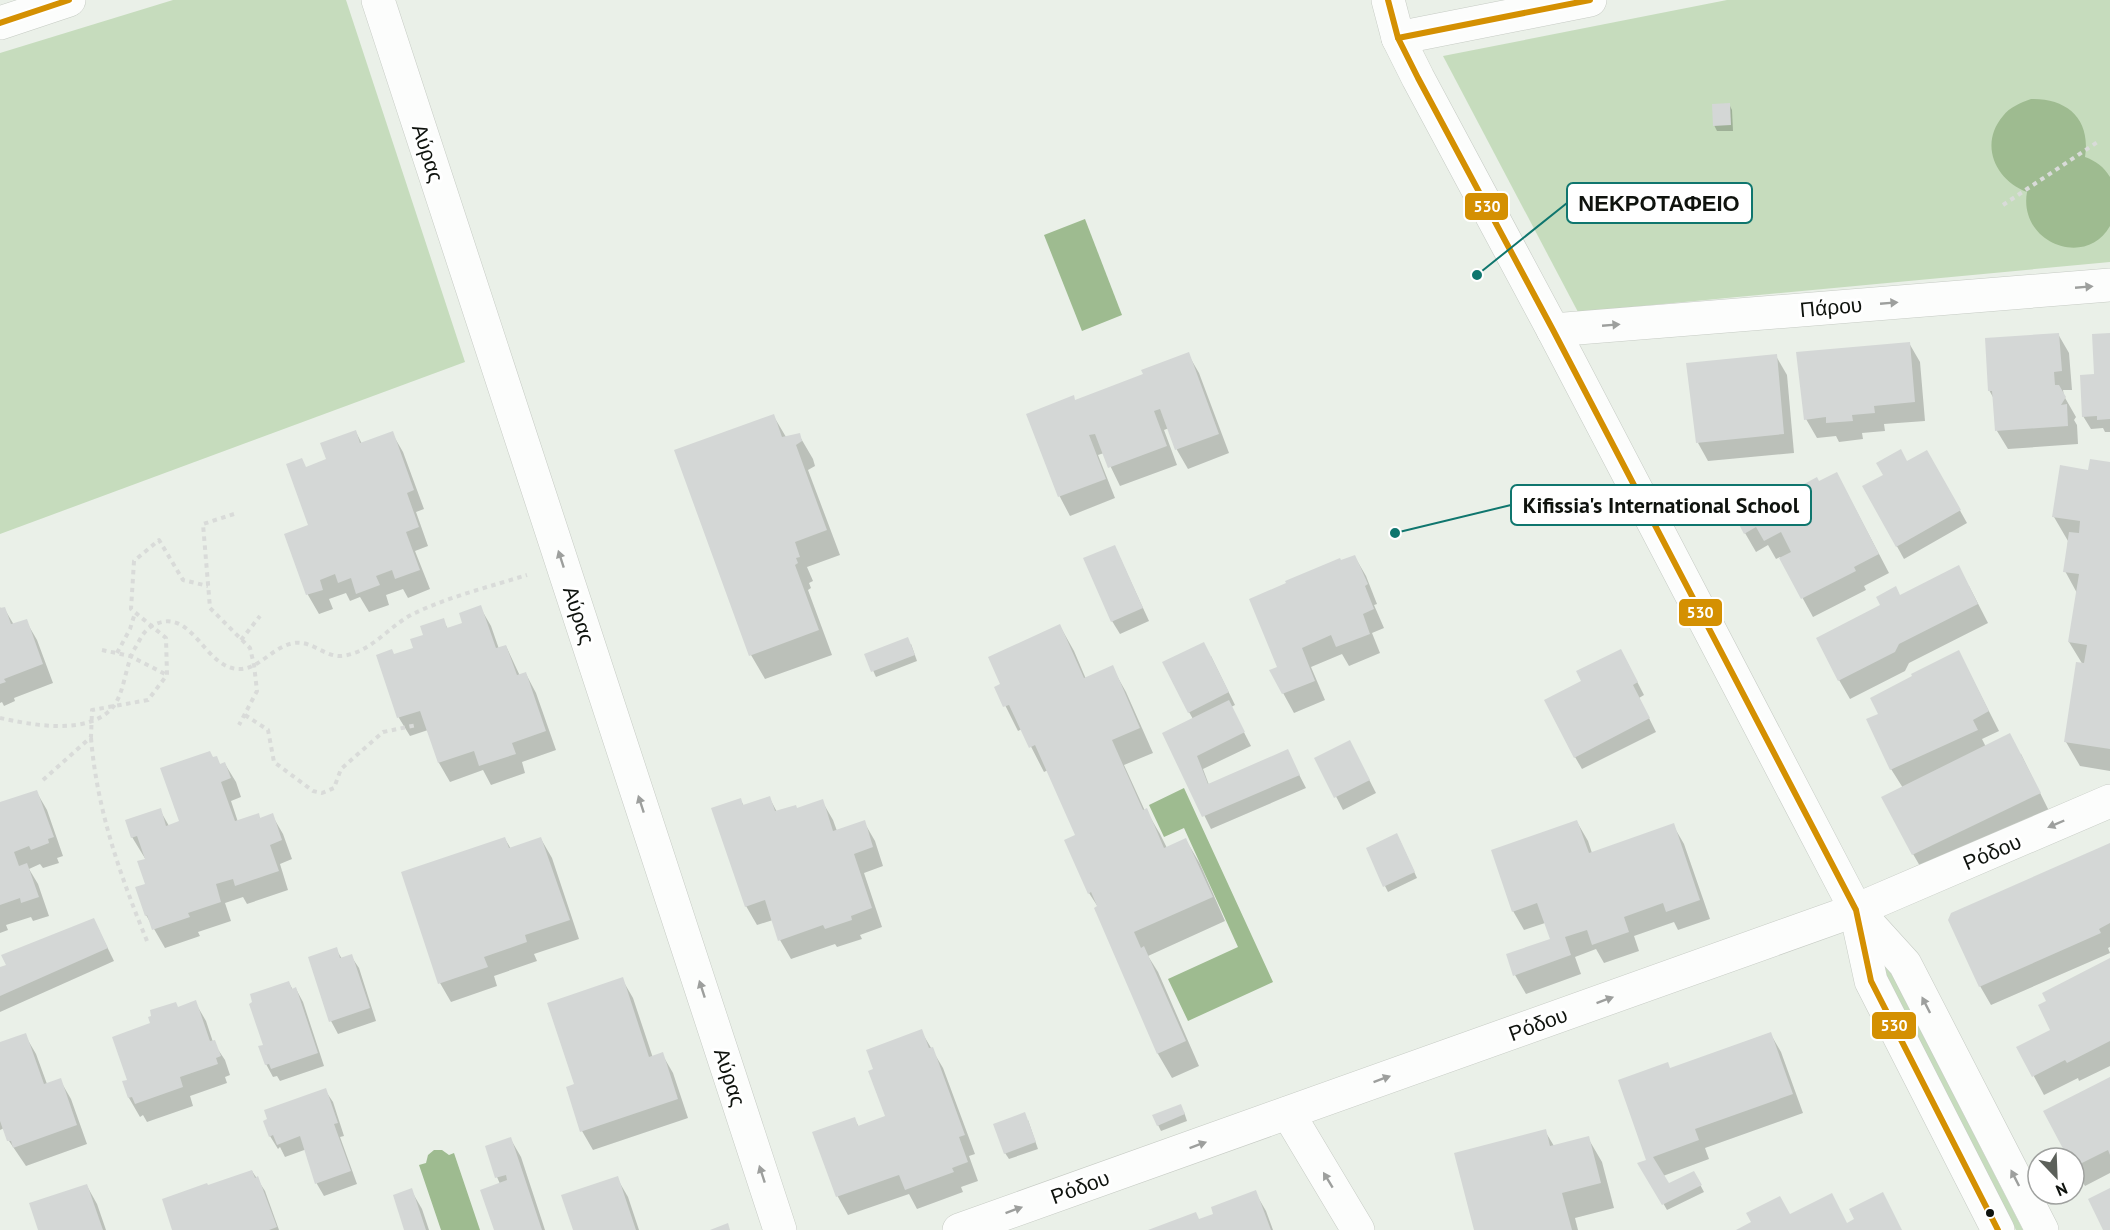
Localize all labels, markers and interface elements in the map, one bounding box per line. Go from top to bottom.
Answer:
street label: Αύρας [406,120,450,186]
callout: ΝΕΚΡΟΤΑΦΕΙΟ [1567,183,1752,223]
text: ΝΕΚΡΟΤΑΦΕΙΟ [1578,189,1740,217]
line badge: 530 [1464,192,1509,221]
text: 530 [1473,196,1501,216]
one-way arrow [2074,282,2093,292]
street label: Πάρου [1799,291,1863,323]
one-way arrow [1880,298,1899,308]
one-way arrow [1602,320,1621,330]
callout: Kifissia's International School [1511,485,1811,525]
text: Kifissia's International School [1523,491,1800,519]
one-way arrow [555,549,565,567]
street label: Αύρας [557,582,601,648]
line badge: 530 [1678,598,1723,627]
text: 530 [1686,602,1714,622]
one-way arrow [636,795,645,813]
one-way arrow [2047,819,2065,829]
street label: Ρόδου [1959,828,2025,876]
one-way arrow [696,980,706,998]
one-way arrow [1596,994,1614,1004]
one-way arrow [1921,996,1931,1013]
street label: Ρόδου [1505,1001,1571,1047]
line badge: 530 [1871,1011,1917,1040]
text: 530 [1880,1015,1908,1035]
street label: Αύρας [708,1044,752,1110]
one-way arrow [1373,1074,1391,1084]
one-way arrow [1189,1139,1207,1149]
north arrow [2026,1146,2086,1206]
street label: Ρόδου [1047,1164,1113,1210]
one-way arrow [757,1165,766,1183]
one-way arrow [2010,1169,2020,1186]
one-way arrow [1322,1172,1333,1188]
text: N [2053,1179,2071,1201]
one-way arrow [1006,1205,1024,1215]
unlabelled marker [1984,1207,1996,1219]

